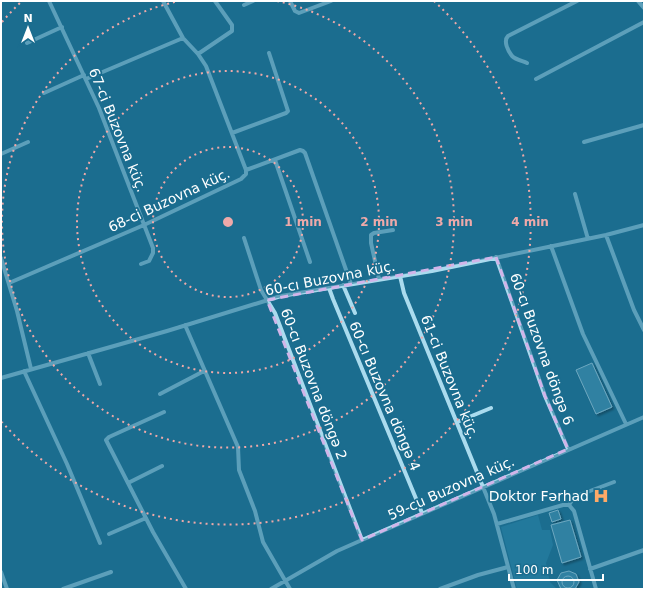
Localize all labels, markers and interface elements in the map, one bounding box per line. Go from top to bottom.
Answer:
north arrow [8,8,48,48]
text: N [23,12,33,25]
street label: 67-ci Buzovna küç. [86,66,150,194]
street label: 68-ci Buzovna küç. [106,165,232,235]
centre of rings [221,215,235,229]
text: 1 min [284,215,322,229]
text: 2 min [360,215,398,229]
text: 3 min [435,215,473,229]
text: 4 min [511,215,549,229]
street label: 60-cı Buzovna küç. [264,258,396,298]
street label: 60-cı Buzovna döngə 6 [507,271,577,427]
street label: 60-cı Buzovna döngə 2 [278,306,350,462]
street label: 61-ci Buzovna küç. [418,313,482,441]
street label: 60-cı Buzovna döngə 4 [346,319,424,473]
street label: 59-cu Buzovna küç. [385,453,517,523]
hospital icon: Doktor Fərhad [592,487,610,505]
place label: Doktor Fərhad [489,488,589,504]
scale bar [509,556,603,582]
text: 100 m [515,563,553,577]

